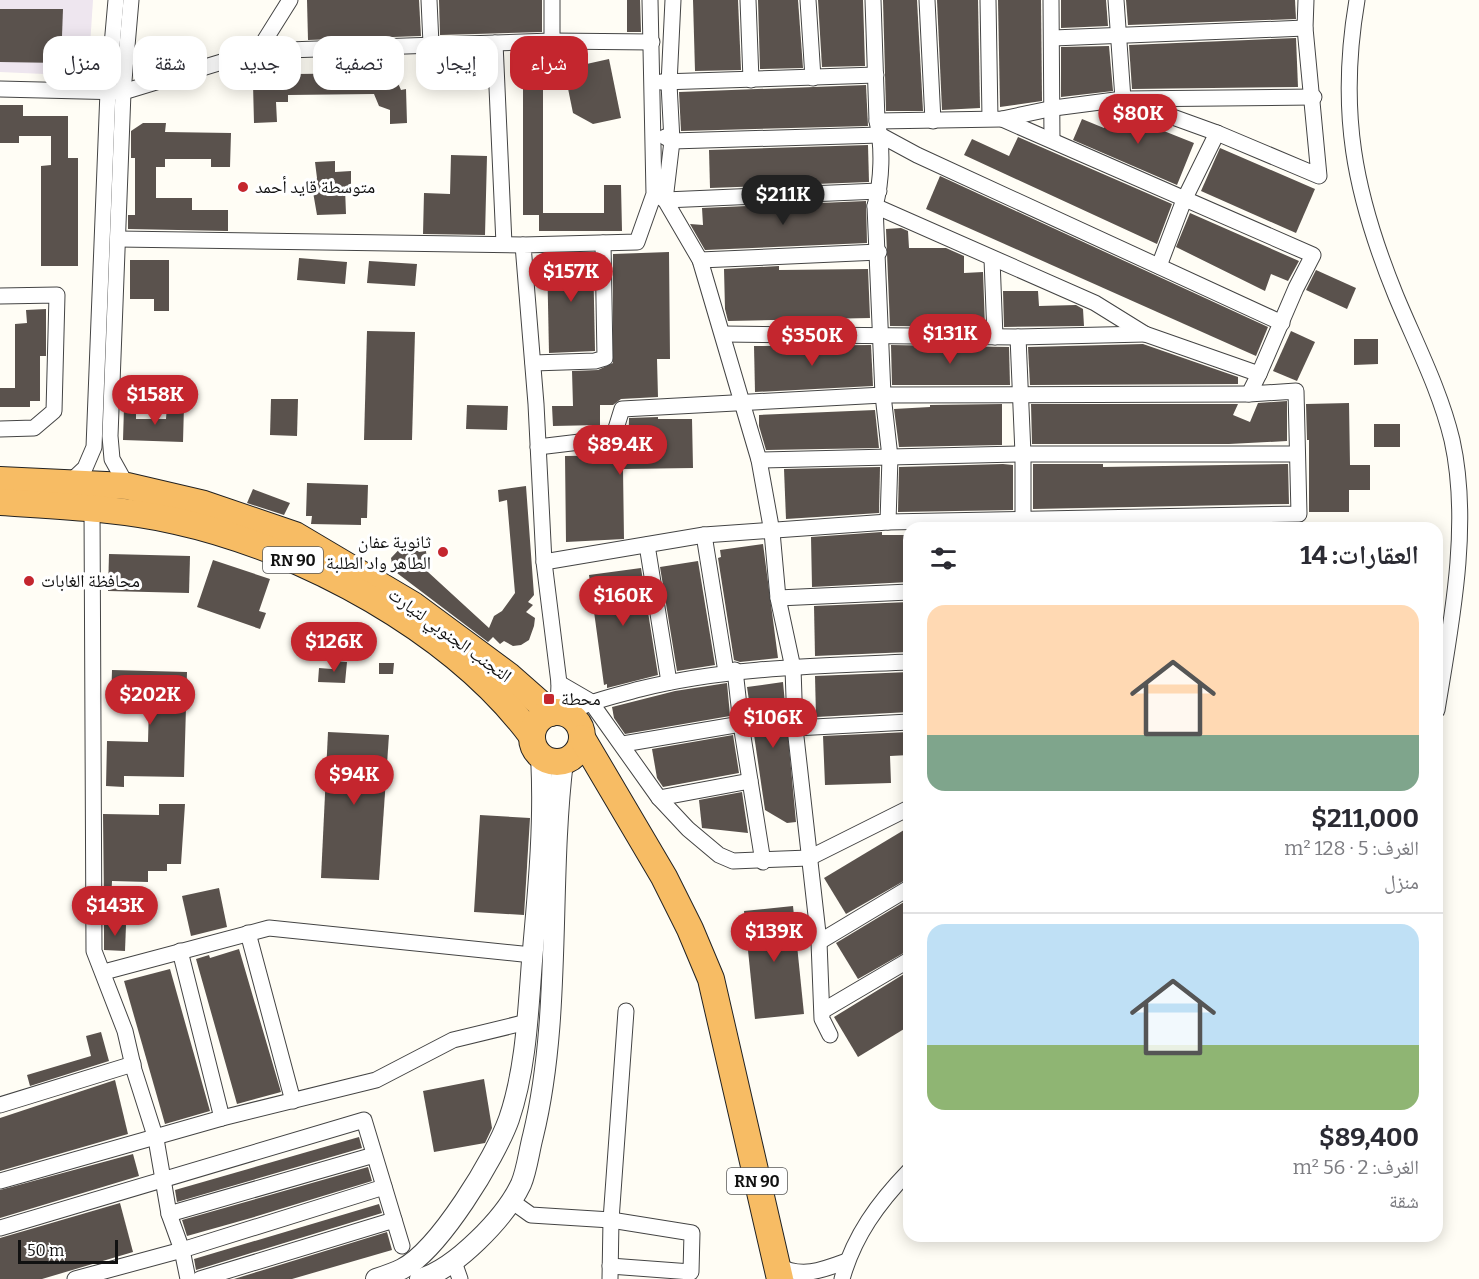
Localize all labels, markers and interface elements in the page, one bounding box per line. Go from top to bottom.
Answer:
chip: منزل [43,36,121,90]
chip: شقة [133,36,207,90]
chip: جديد [219,36,301,90]
chip: تصفية [313,36,404,90]
chip: إيجار [416,36,498,90]
chip: شراء [510,36,588,90]
pin: $80K [1102,94,1174,145]
text: $80K [1112,101,1164,125]
pin: $211K [741,175,825,226]
place label: متوسطة قايد أحمد [255,176,375,198]
marker: متوسطة قايد أحمد [236,180,250,194]
text: $211K [755,182,811,206]
pin: $157K [529,252,613,303]
text: $157K [543,259,599,283]
pin: $131K [908,314,992,365]
pin: $350K [770,316,854,367]
text: $131K [922,321,978,345]
text: $350K [781,323,843,347]
pin: $158K [113,375,197,426]
text: $158K [126,382,184,406]
pin: $89.4K [571,425,669,476]
text: $89.4K [587,432,653,456]
place label: ثانوية عفان الطاهر واد الطلبة [326,531,431,574]
text: العقارات: 14 [1300,540,1419,571]
icon: filters [927,542,960,575]
marker: ثانوية عفان الطاهر واد الطلبة [436,545,450,559]
road number: RN 90 [263,547,323,573]
place label: محافظة الغابات [41,570,140,592]
marker: محافظة الغابات [22,574,36,588]
pin: $160K [581,576,665,627]
street label: التجنب الجنوبي لتيارت [382,583,516,690]
text: $160K [593,583,653,607]
pin: $126K [292,622,376,673]
text: $126K [305,629,363,653]
icon: home [1119,644,1227,752]
pin: $202K [108,675,192,726]
text: $202K [119,682,181,706]
place label: محطة [561,688,601,710]
marker: محطة [542,692,556,706]
pin: $106K [731,698,815,749]
text: $106K [743,705,803,729]
pin: $94K [318,755,390,806]
text: $94K [329,762,379,786]
text: $211,000 [1311,803,1419,834]
text: الغرف: 5 · 128 m² [1284,836,1419,860]
text: منزل [1384,870,1419,894]
pin: $143K [73,886,157,937]
text: $143K [86,893,144,917]
pin: $139K [732,912,816,963]
text: $139K [745,919,803,943]
icon: home [1119,963,1227,1071]
text: $89,400 [1319,1122,1419,1153]
text: الغرف: 2 · 56 m² [1293,1155,1419,1179]
road number: RN 90 [727,1168,787,1194]
text: شقة [1389,1189,1419,1213]
scale bar [18,1237,118,1264]
text: 50 m [27,1241,64,1260]

